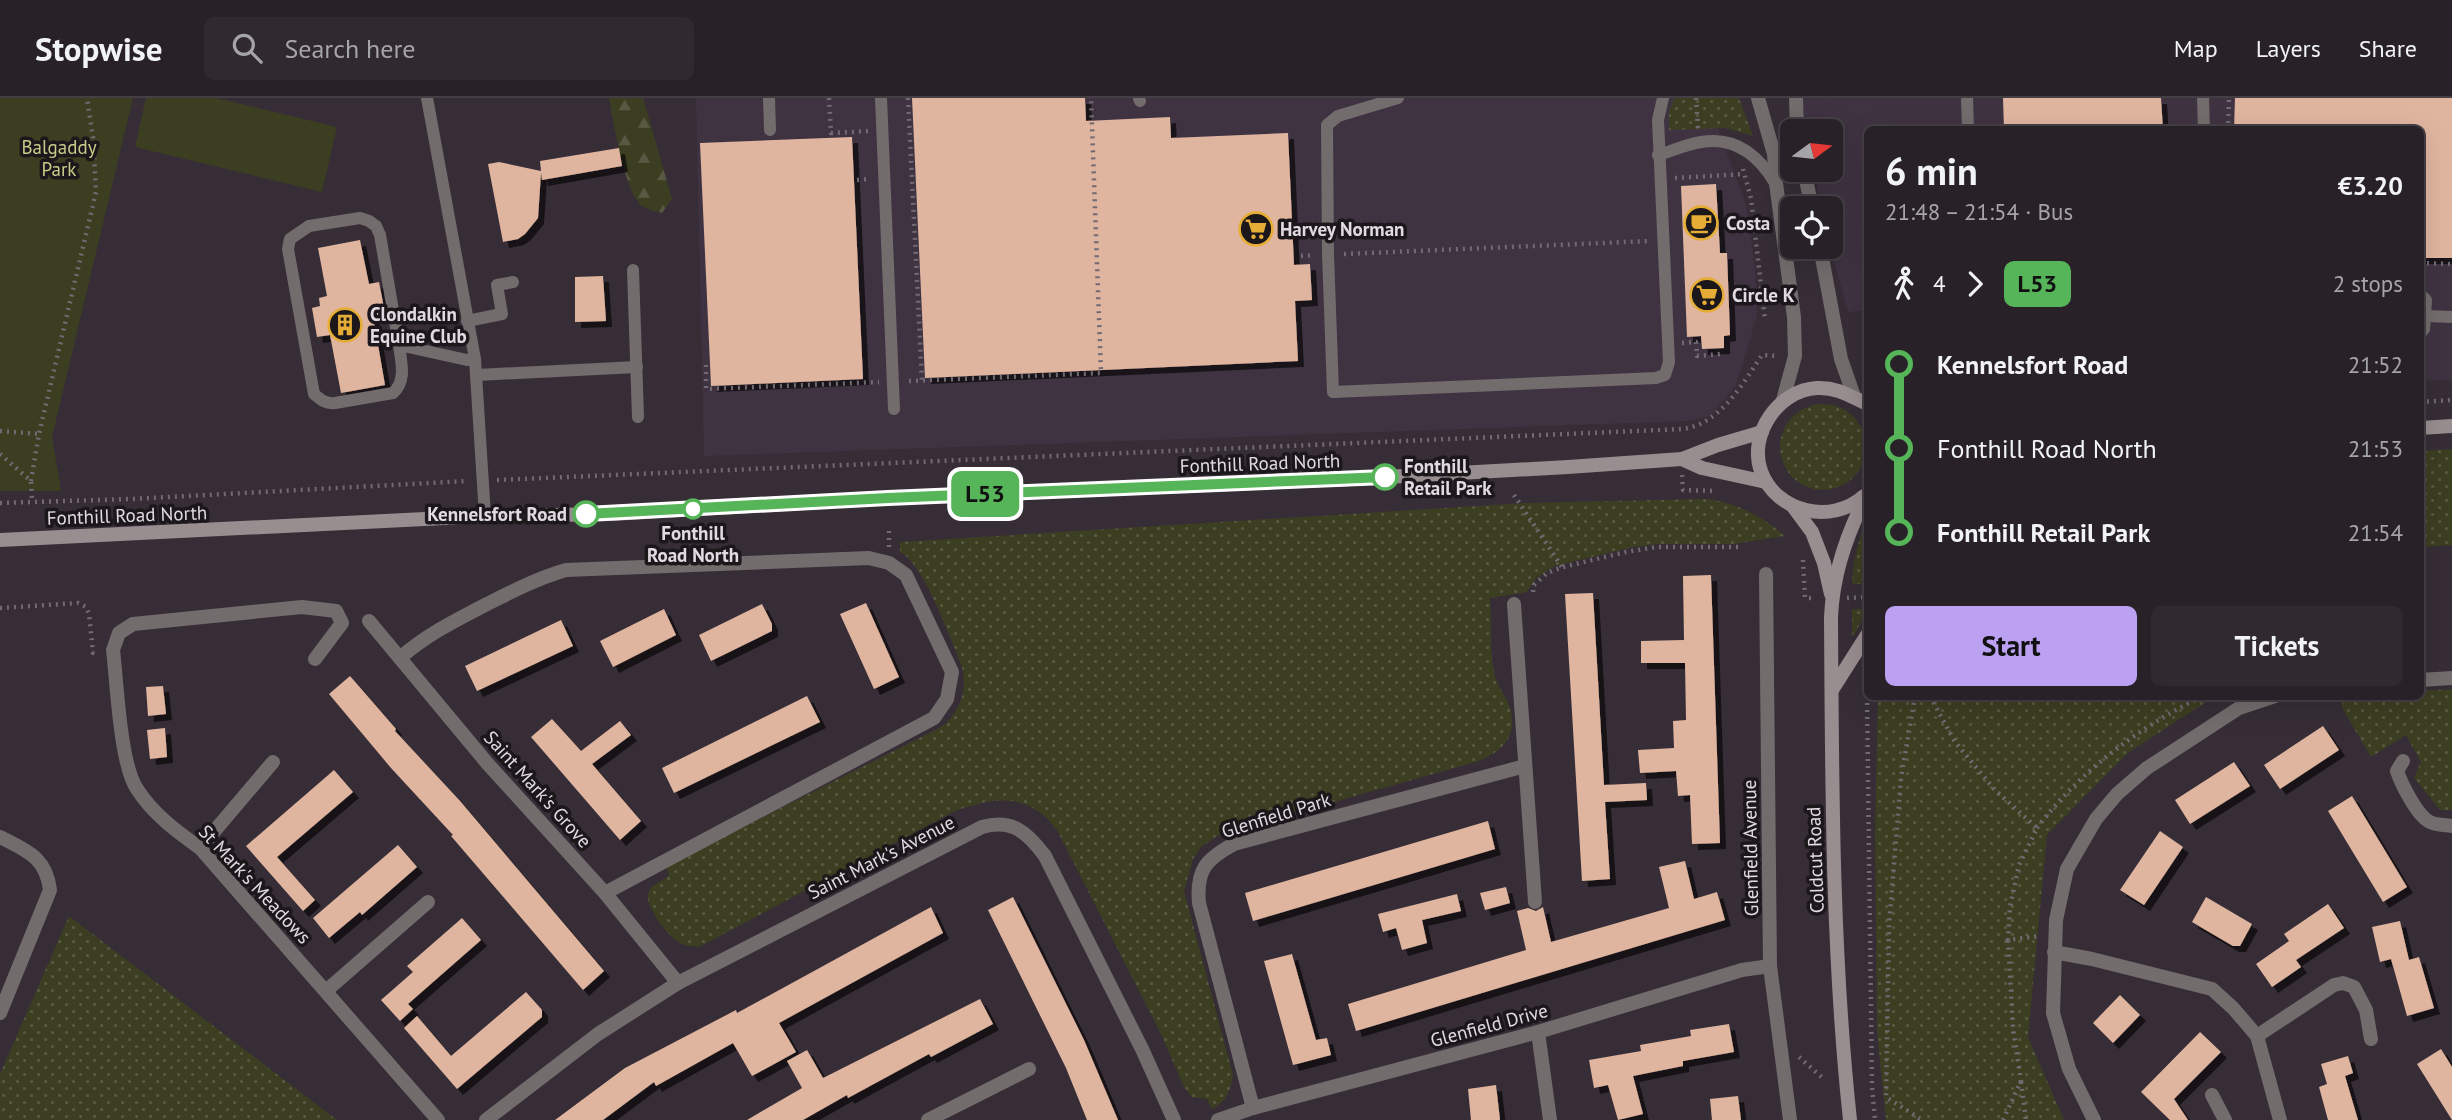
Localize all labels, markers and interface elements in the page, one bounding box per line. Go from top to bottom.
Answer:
search box [204,17,694,80]
text: Stopwise [35,27,162,70]
icon: search [228,29,266,67]
text: Search here [284,32,416,65]
text: Map [2174,33,2218,64]
text: Layers [2256,33,2321,64]
text: Share [2359,33,2417,64]
north arrow [1780,119,1843,182]
map controls [1780,119,1843,259]
park label: Balgaddy Park [22,135,97,181]
text: 6 min [1885,146,1978,195]
text: €3.20 [2338,169,2403,202]
button: locate [1780,196,1843,259]
text: 21:48 – 21:54 · Bus [1885,197,2073,226]
cafe icon: Costa [1682,204,1720,242]
supermarket icon: Harvey Norman [1237,210,1275,248]
place label: Costa [1726,211,1770,235]
place label: Harvey Norman [1280,217,1404,241]
icon: walk [1885,265,1923,303]
icon: forward [1956,265,1994,303]
text: L53 [2018,268,2057,299]
text: 4 [1933,269,1946,298]
text: 2 stops [2333,269,2403,298]
supermarket icon: Circle K [1688,276,1726,314]
place label: Circle K [1732,283,1795,307]
place label: Clondalkin Equine Club [370,302,467,348]
building icon: Clondalkin Equine Club [326,306,364,344]
text: Kennelsfort Road [1937,348,2128,381]
text: 21:52 [2348,350,2403,379]
text: Fonthill Road North [1937,432,2157,465]
text: 21:53 [2348,434,2403,463]
street label: Fonthill Road North [1179,448,1341,478]
place label: Fonthill Retail Park [1404,454,1492,500]
marker: Fonthill Retail Park [1372,464,1398,490]
line badge: L53 [945,471,1025,517]
text: L53 [965,478,1005,509]
marker: Fonthill Road North [683,499,703,519]
street label: Fonthill Road North [46,500,208,530]
marker: Kennelsfort Road [573,501,599,527]
place label: Kennelsfort Road [427,502,567,526]
text: Fonthill Retail Park [1937,516,2150,549]
text: 21:54 [2348,518,2403,547]
place label: Fonthill Road North [647,521,739,567]
button: Start [1885,606,2137,686]
button: Tickets [2151,606,2403,686]
street label: Saint Mark's Grove [479,726,597,852]
street label: Glenfield Avenue [1737,779,1763,917]
street label: Glenfield Park [1218,787,1334,843]
street label: Coldcut Road [1801,806,1829,914]
street label: Saint Mark's Avenue [804,810,958,904]
street label: St Mark's Meadows [194,820,316,948]
street label: Glenfield Drive [1428,998,1550,1052]

